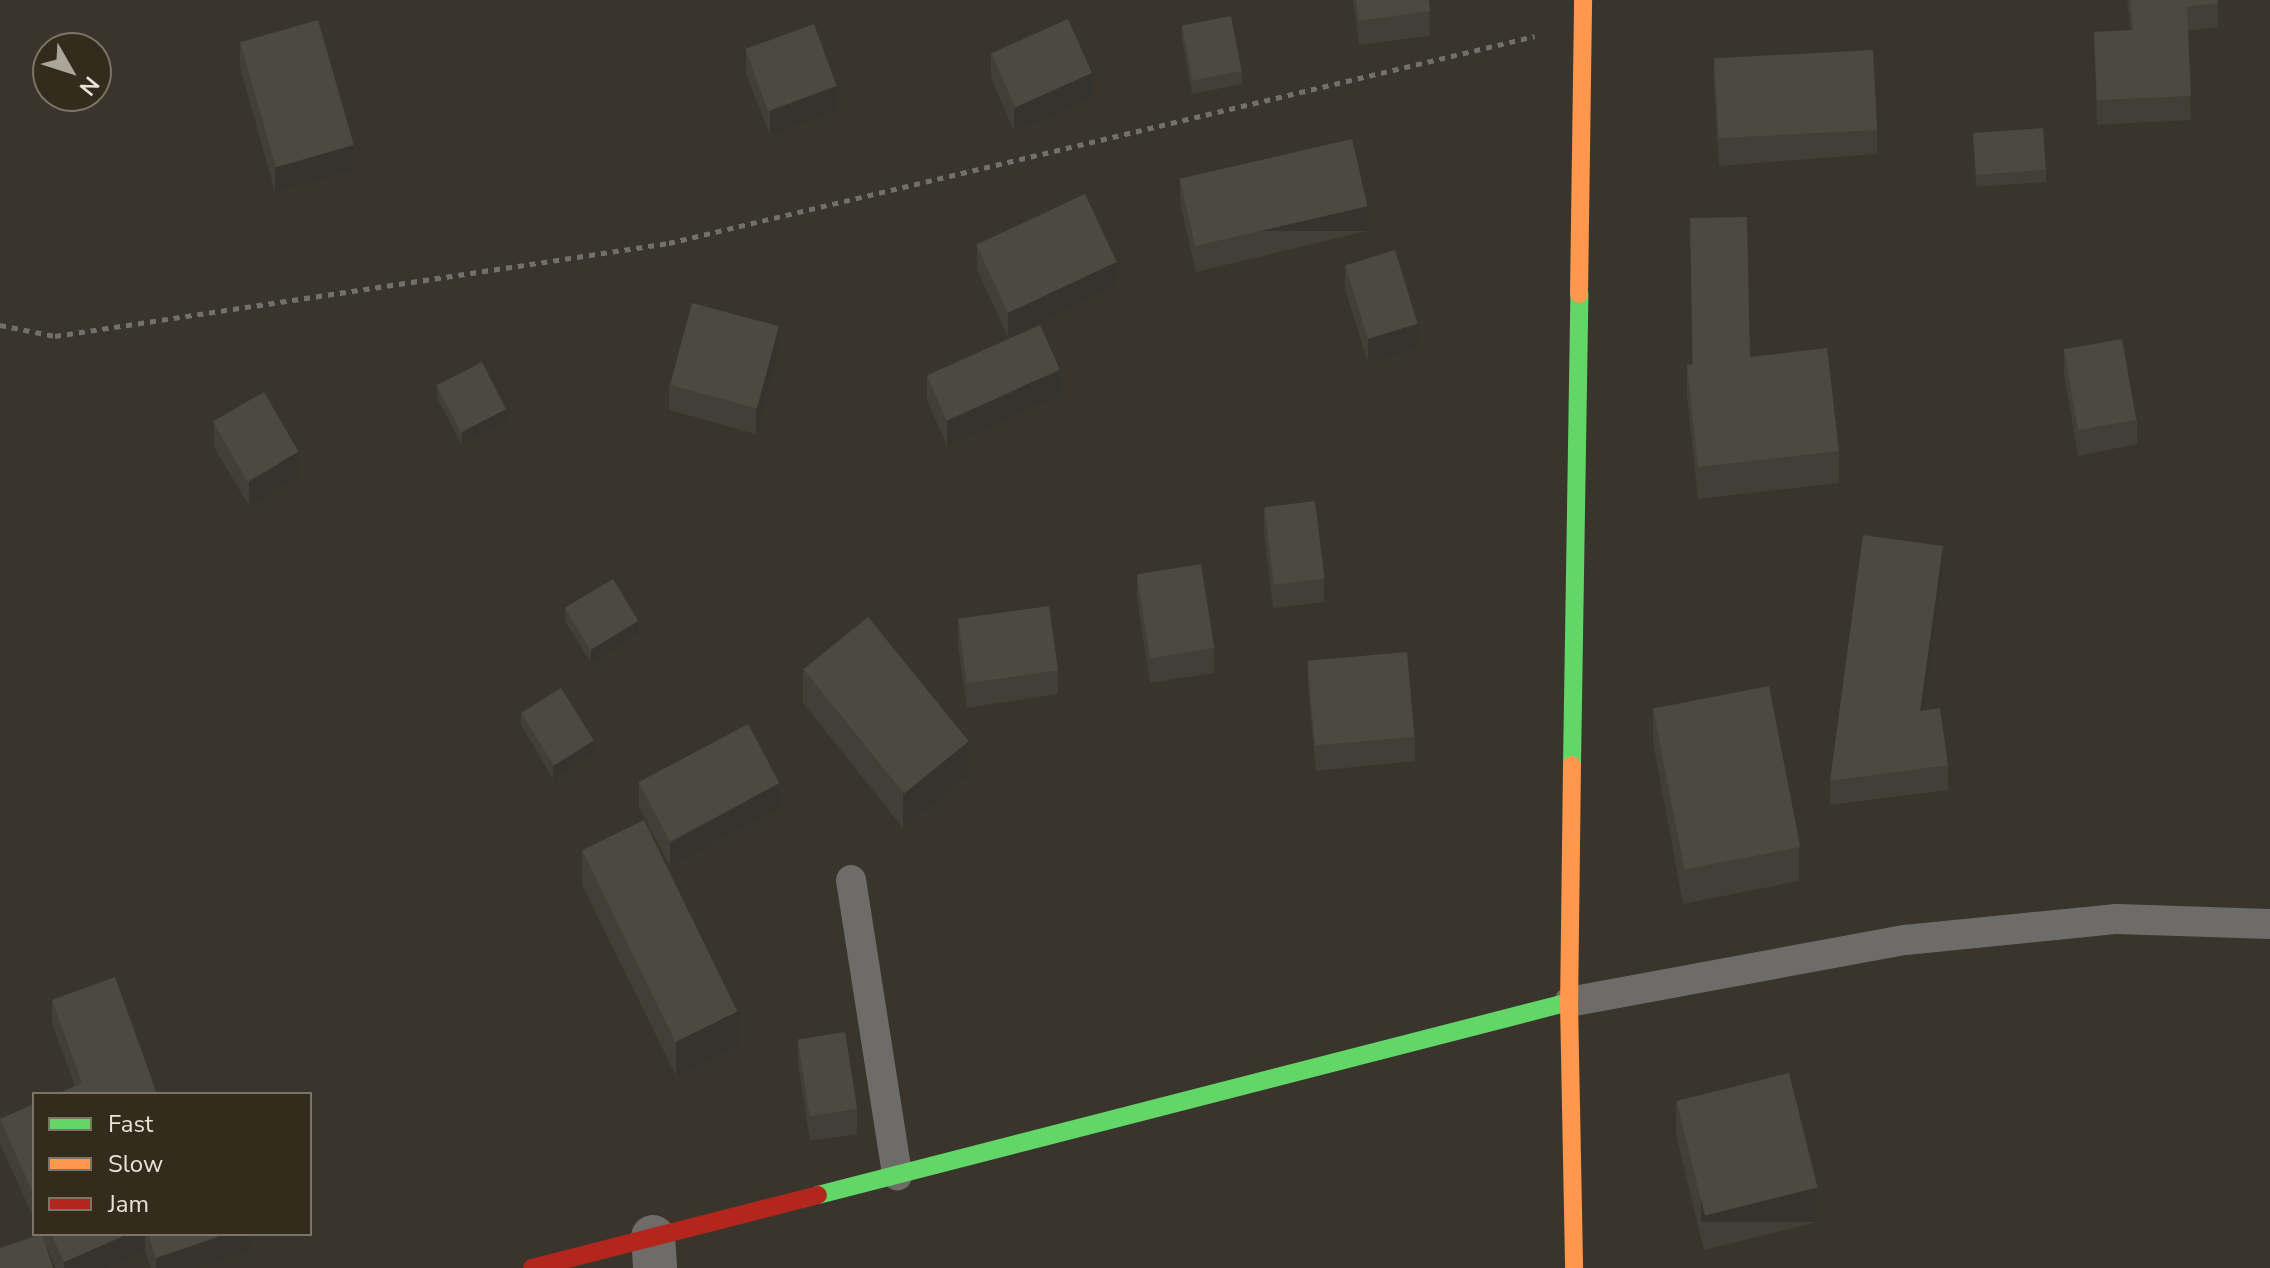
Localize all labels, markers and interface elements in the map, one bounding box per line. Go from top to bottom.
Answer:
north arrow [32,32,112,112]
text: N [72,70,106,102]
legend [32,1092,312,1236]
text: Fast [108,1108,153,1140]
text: Slow [108,1148,163,1180]
text: Jam [108,1188,149,1220]

